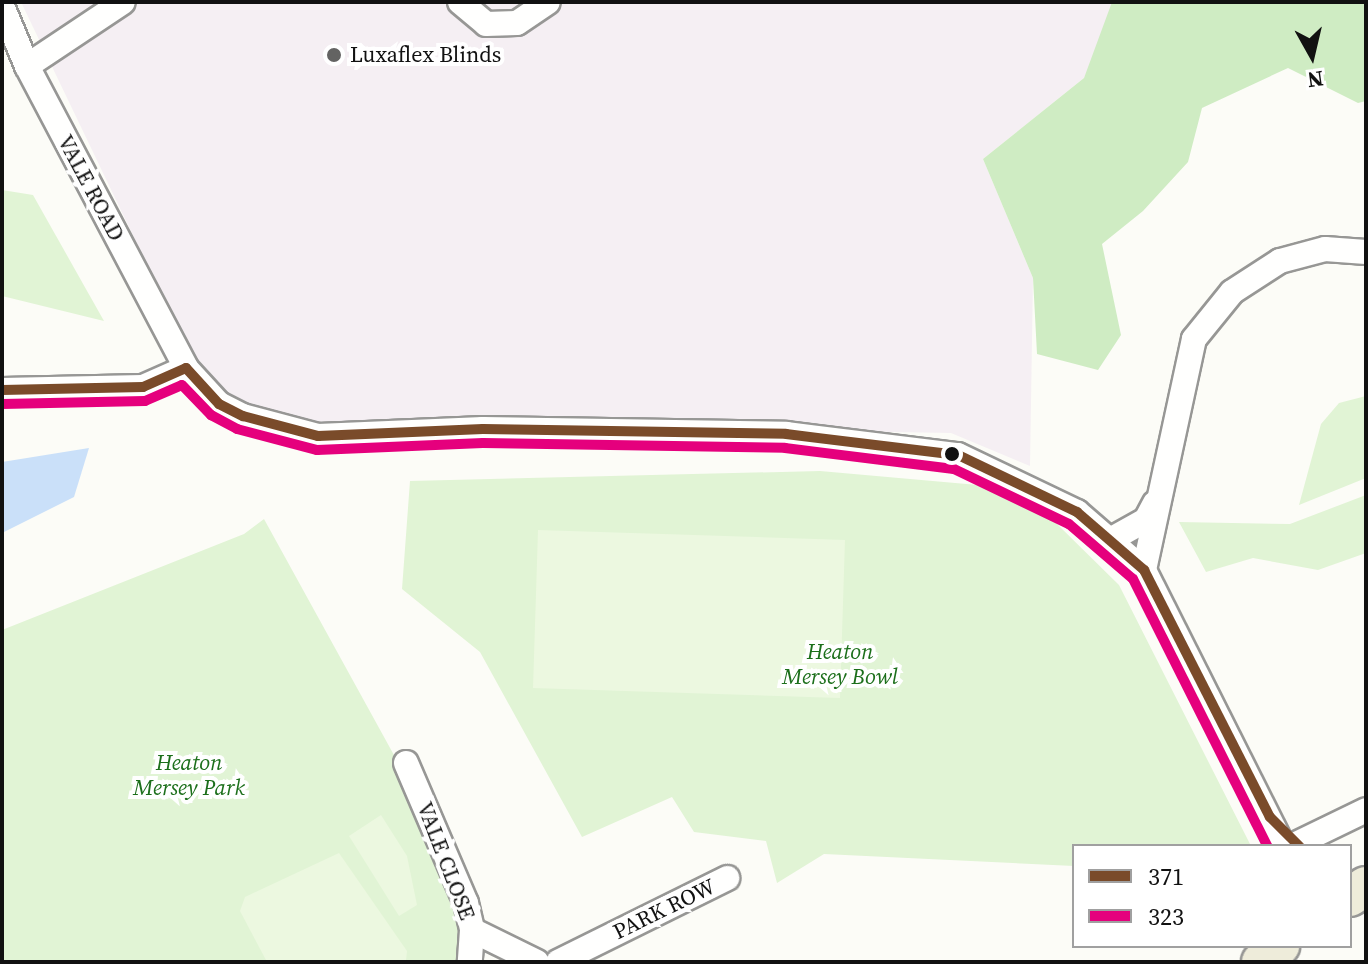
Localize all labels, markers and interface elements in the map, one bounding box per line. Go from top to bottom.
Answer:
north arrow [1272,16,1352,96]
place label: Luxaflex Blinds [350,42,501,68]
marker: Luxaflex Blinds [325,46,343,64]
text: N [1305,64,1325,96]
street label: VALE ROAD [52,130,130,246]
unlabelled marker [944,446,960,462]
park label: Heaton Mersey Bowl [782,638,898,690]
park label: Heaton Mersey Park [133,749,245,800]
street label: VALE CLOSE [411,798,481,924]
legend [1072,844,1352,948]
text: 371 [1148,860,1184,893]
street label: PARK ROW [609,873,719,945]
text: 323 [1148,900,1184,933]

